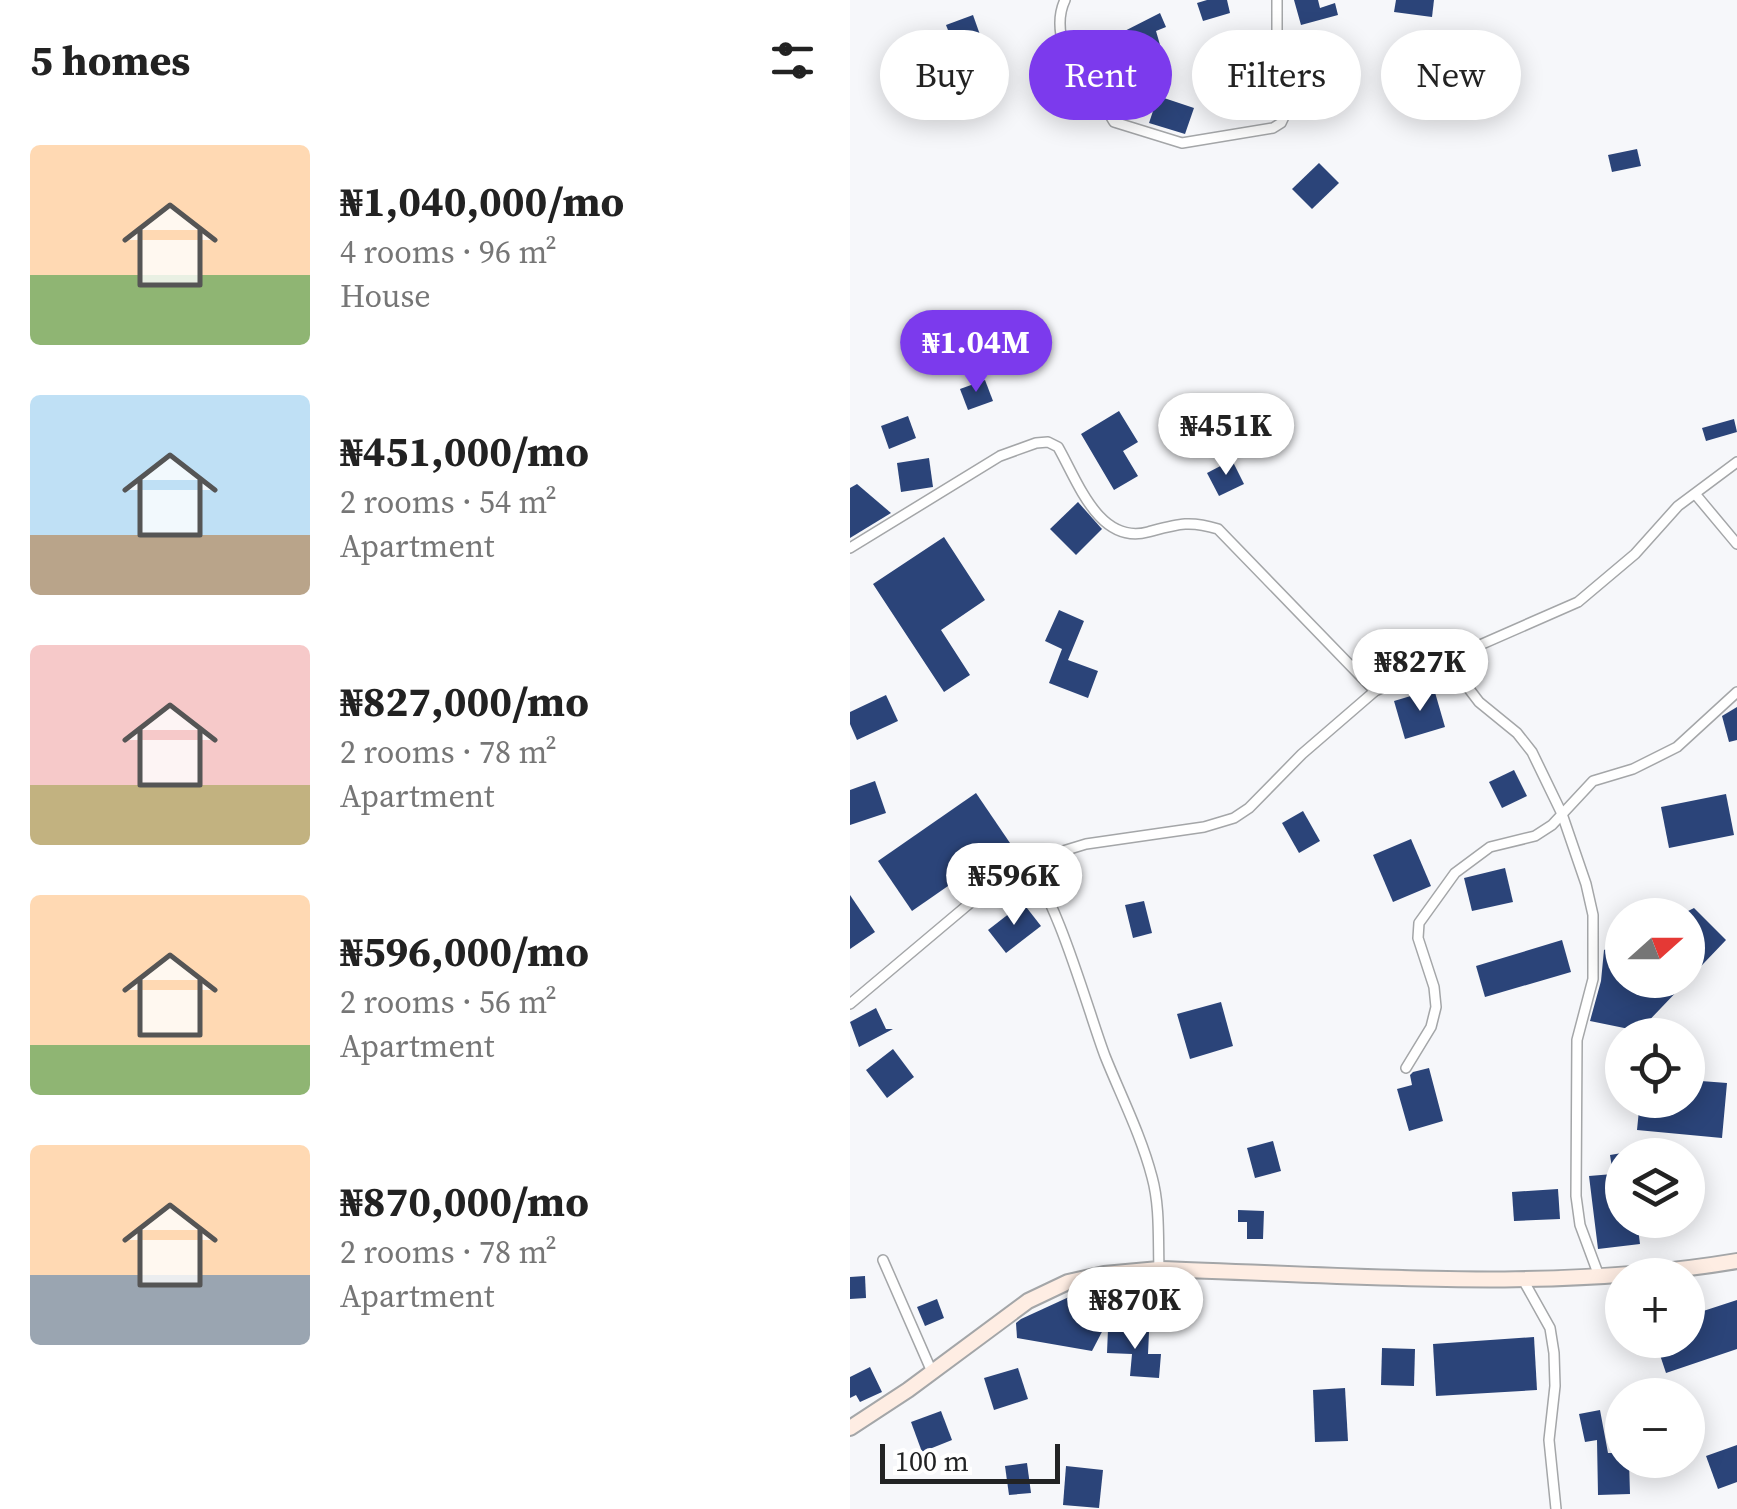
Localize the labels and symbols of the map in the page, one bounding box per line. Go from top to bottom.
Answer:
pin: ₦1.04M [895,310,1057,395]
pin: ₦451K [1156,393,1296,478]
pin: ₦827K [1350,629,1490,714]
pin: ₦596K [944,843,1084,928]
north arrow [1605,898,1705,998]
pin: ₦870K [1065,1267,1205,1352]
scale bar [880,1439,1060,1484]

